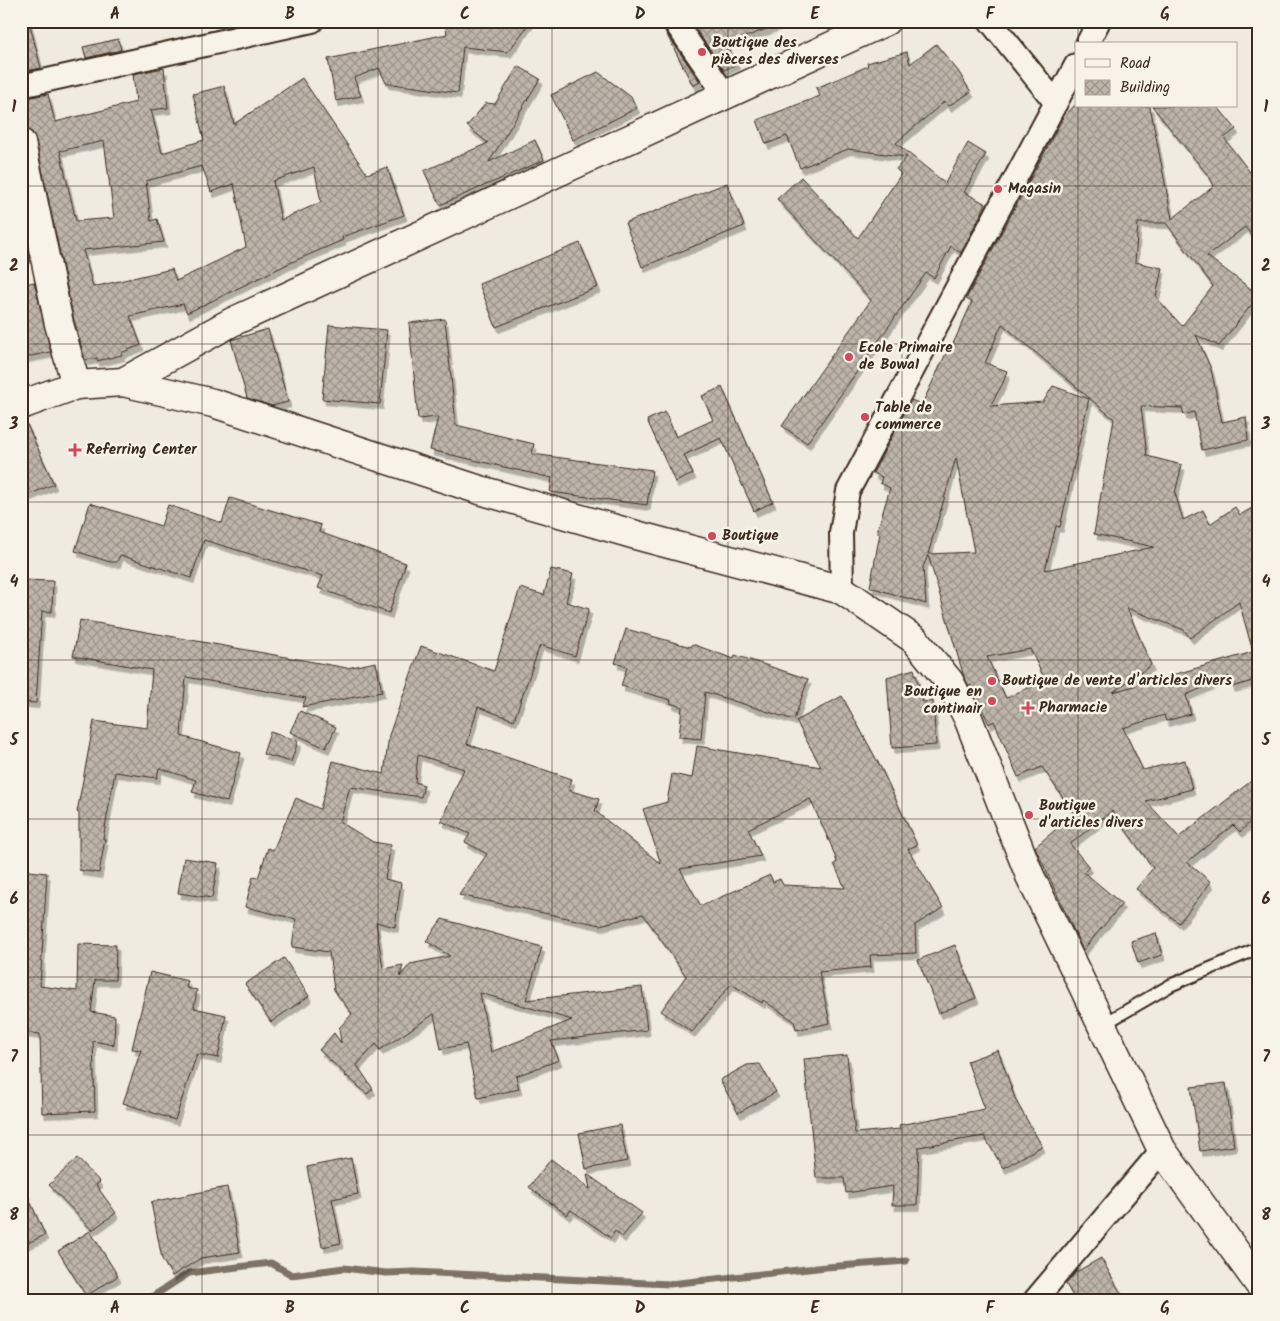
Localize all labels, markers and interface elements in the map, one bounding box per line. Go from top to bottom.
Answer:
text: A [110,2,120,27]
text: B [285,2,295,27]
text: C [460,2,470,27]
text: D [635,2,646,27]
text: E [811,2,821,27]
text: F [986,2,996,27]
text: G [1160,2,1170,27]
place label: Boutique des pièces des diverses [711,31,839,72]
legend [1075,42,1238,108]
marker: Boutique des pièces des diverses [696,46,708,58]
text: Road [1120,52,1151,76]
text: Building [1120,76,1170,100]
text: 1 [12,95,17,120]
text: 1 [1264,95,1269,120]
place label: Magasin [1008,177,1061,201]
marker: Magasin [992,183,1004,195]
text: 2 [9,254,19,279]
text: 2 [1261,254,1271,279]
place label: Ecole Primaire de Bowa1 [859,336,953,377]
marker: Ecole Primaire de Bowa1 [843,351,855,363]
place label: Table de commerce [875,396,942,437]
marker: Table de commerce [859,411,871,423]
text: 3 [9,412,19,437]
text: 3 [1261,412,1271,437]
place label: Referring Center [86,438,197,462]
marker: Referring Center [68,443,82,457]
place label: Boutique [722,524,779,548]
marker: Boutique [706,530,718,542]
text: 4 [10,570,19,595]
text: 4 [1262,570,1271,595]
place label: Boutique de vente d'articles divers [1002,669,1232,693]
marker: Boutique de vente d'articles divers [986,675,998,687]
place label: Boutique en continair [904,680,983,721]
marker: Boutique en continair [986,695,998,707]
place label: Pharmacie [1039,696,1108,720]
marker: Pharmacie [1021,701,1035,715]
text: 5 [9,728,20,753]
text: 5 [1261,728,1272,753]
place label: Boutique d'articles divers [1039,794,1144,835]
marker: Boutique d'articles divers [1023,809,1035,821]
text: 6 [10,887,19,912]
text: 6 [1262,887,1271,912]
text: 7 [10,1045,18,1070]
text: 7 [1262,1045,1270,1070]
text: 8 [9,1203,19,1228]
text: 8 [1261,1203,1271,1228]
text: A [110,1296,120,1321]
text: B [285,1296,295,1321]
text: C [460,1296,470,1321]
text: D [635,1296,646,1321]
text: E [811,1296,821,1321]
text: F [986,1296,996,1321]
text: G [1160,1296,1170,1321]

